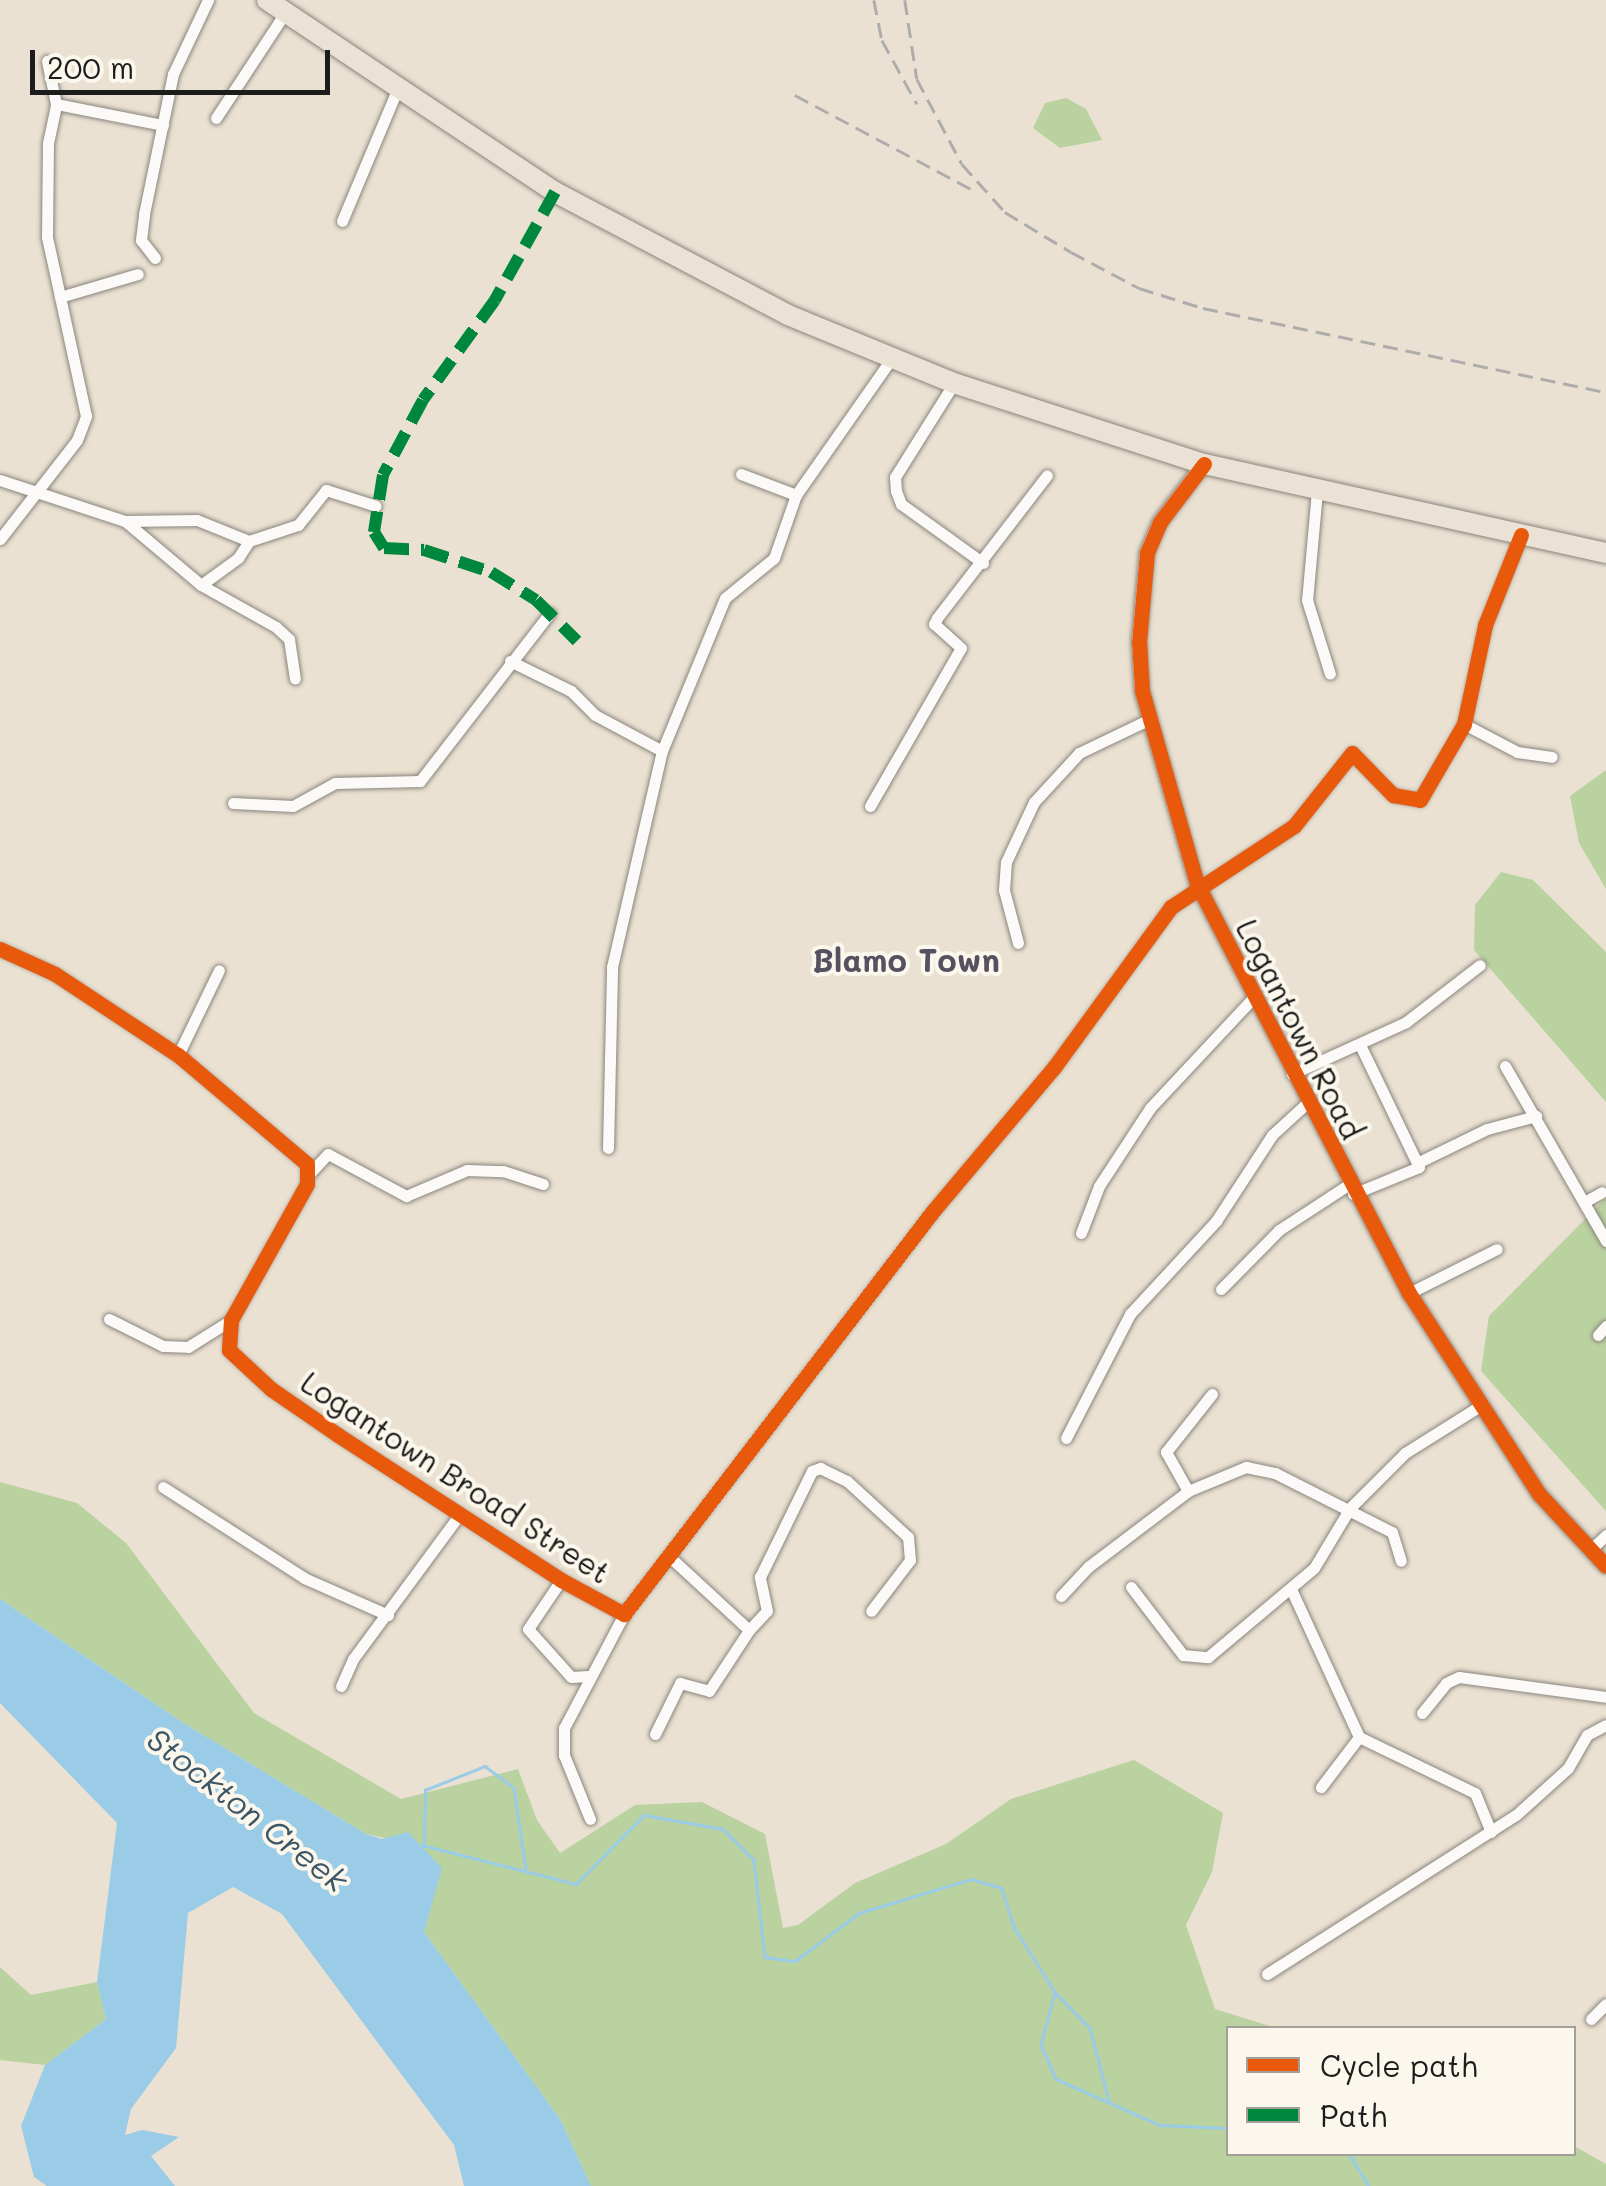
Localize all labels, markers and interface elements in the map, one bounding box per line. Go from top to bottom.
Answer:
scale bar [35,30,335,92]
text: 200 m [47,47,134,87]
street label: Logantown Road [1229,913,1371,1145]
district label: Blamo Town [812,940,1000,978]
street label: Logantown Broad Street [295,1364,617,1590]
water label: Stockton Creek [140,1719,356,1899]
legend [1226,2026,1576,2156]
text: Cycle path [1320,2045,1478,2085]
text: Path [1320,2095,1387,2135]

